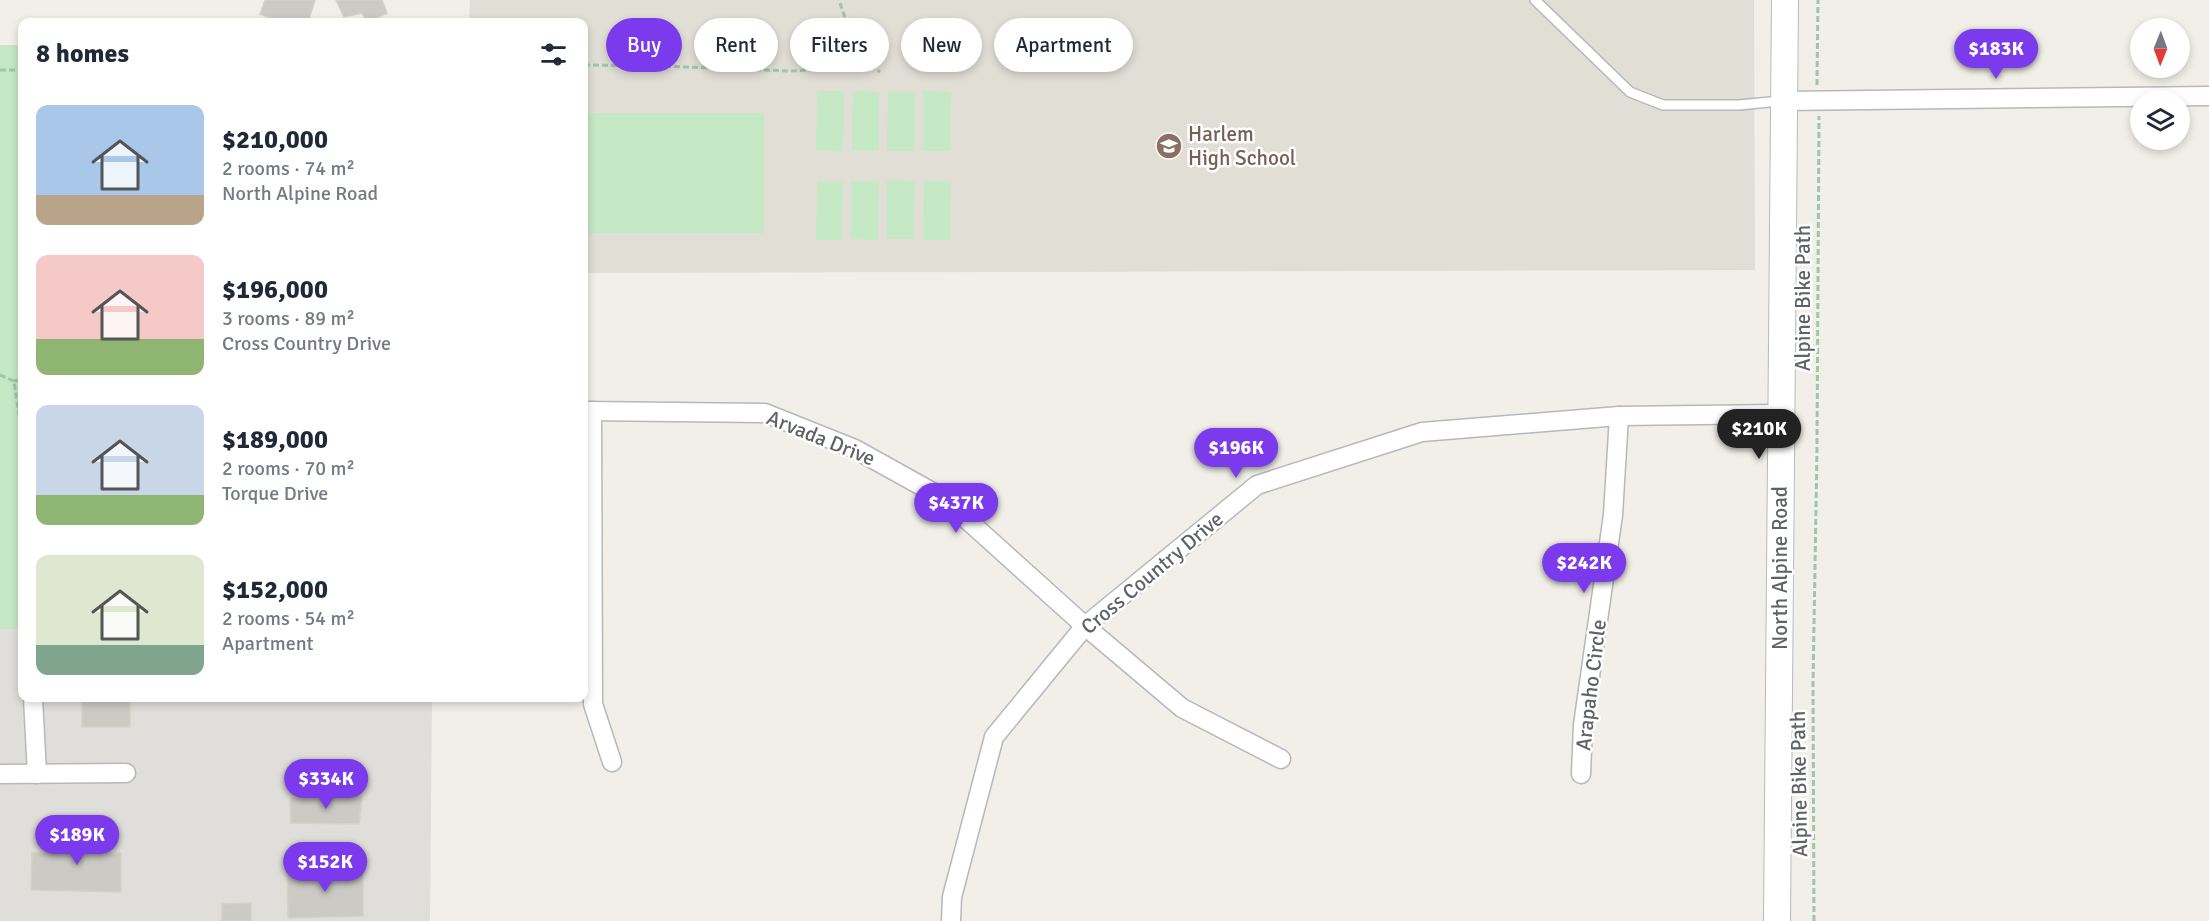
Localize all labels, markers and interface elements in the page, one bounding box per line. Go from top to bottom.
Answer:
chip: Buy [606,18,682,72]
chip: Rent [694,18,778,72]
chip: Filters [790,18,889,72]
chip: New [901,18,982,72]
chip: Apartment [994,18,1133,72]
north arrow [2130,18,2190,78]
map controls [2130,18,2190,150]
pin: $183K [1954,29,2038,80]
text: $183K [1968,36,2024,61]
text: 8 homes [36,38,129,70]
icon: filters [537,38,570,71]
button: layers [2130,90,2190,150]
place label: Harlem High School [1188,121,1296,171]
text: $210,000 [222,124,328,156]
icon: home [84,129,156,201]
school or university icon: Harlem High School [1154,131,1184,161]
text: 2 rooms · 74 m² [222,156,355,181]
text: North Alpine Road [222,181,378,206]
street label: Alpine Bike Path [1790,225,1816,371]
text: $196,000 [222,274,328,306]
icon: home [84,279,156,351]
text: 3 rooms · 89 m² [222,306,355,331]
text: Cross Country Drive [222,331,391,356]
street label: Arvada Drive [763,404,879,472]
pin: $210K [1717,409,1801,460]
text: $210K [1731,416,1787,441]
text: $189,000 [222,424,328,456]
pin: $196K [1194,428,1278,479]
icon: home [84,429,156,501]
text: $196K [1208,435,1264,460]
text: 2 rooms · 70 m² [222,456,355,481]
text: Torque Drive [222,481,328,506]
pin: $437K [914,483,998,534]
street label: North Alpine Road [1767,486,1793,650]
text: $437K [928,490,984,515]
street label: Cross Country Drive [1076,506,1228,640]
pin: $242K [1542,543,1626,594]
text: $242K [1556,550,1612,575]
text: $152,000 [222,574,328,606]
icon: home [84,579,156,651]
text: 2 rooms · 54 m² [222,606,355,631]
street label: Arapaho Circle [1570,618,1612,752]
text: Apartment [222,631,314,656]
street label: Alpine Bike Path [1785,711,1813,857]
pin: $334K [284,759,368,810]
text: $334K [298,766,354,791]
pin: $189K [35,815,119,866]
text: $189K [49,822,105,847]
pin: $152K [283,842,367,893]
text: $152K [297,849,353,874]

